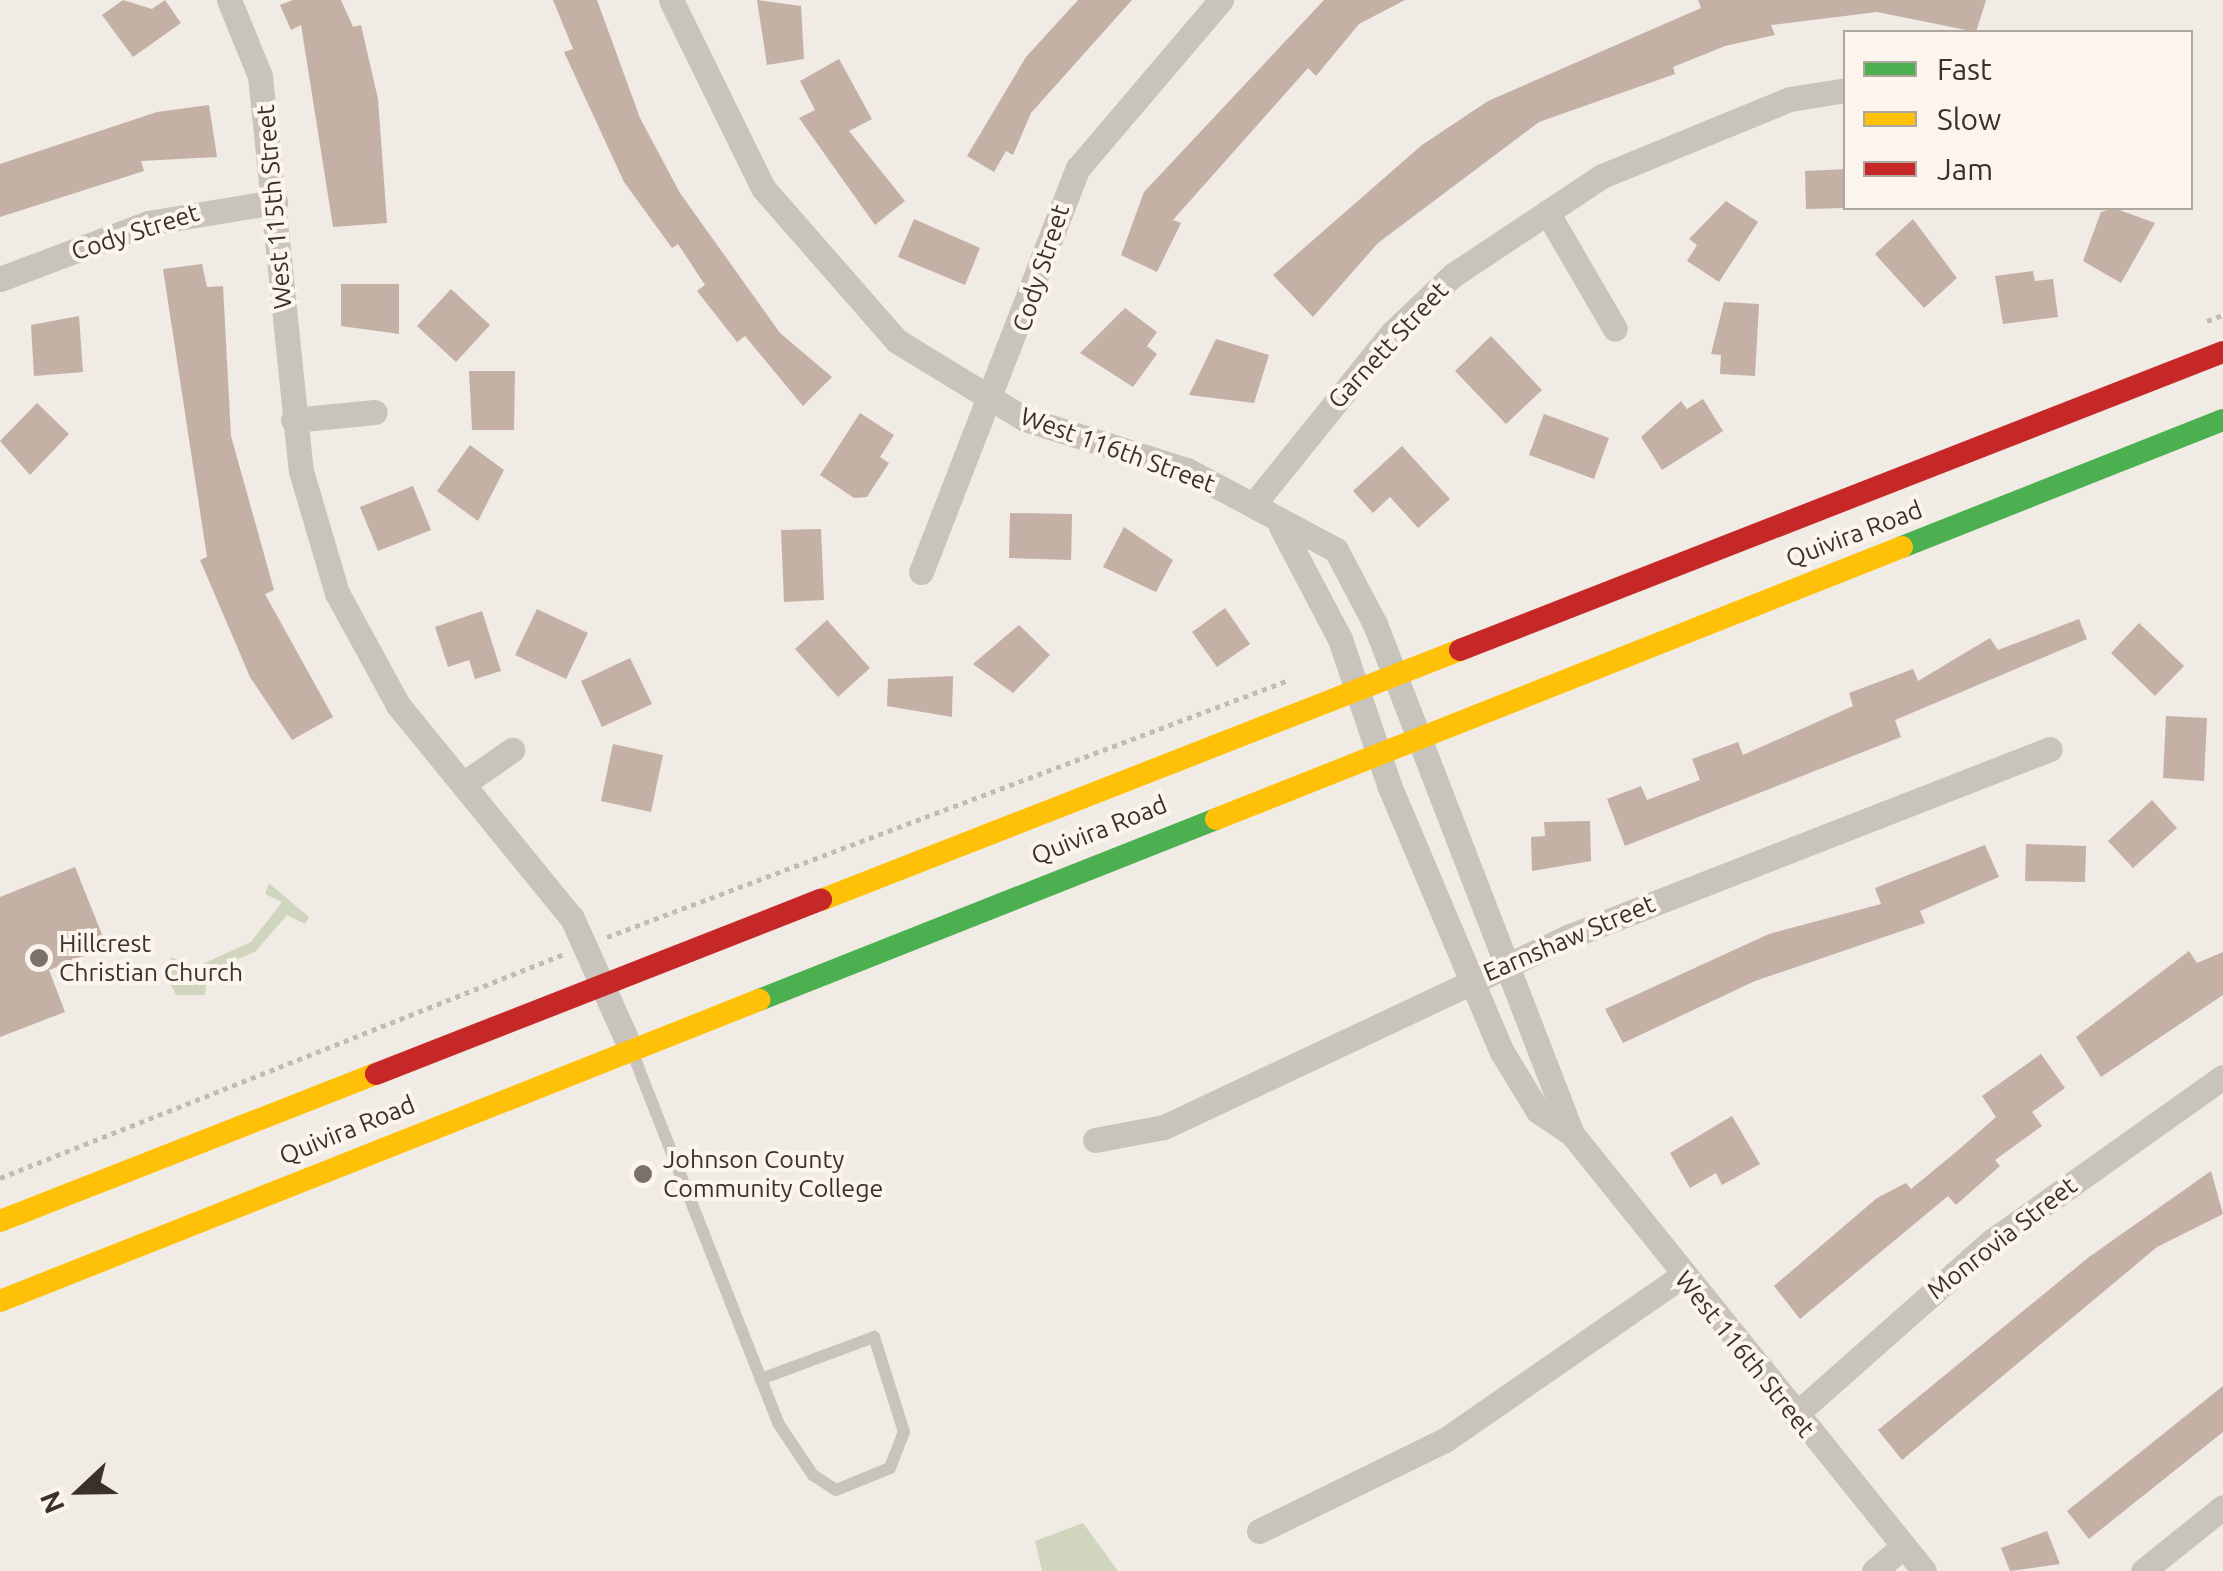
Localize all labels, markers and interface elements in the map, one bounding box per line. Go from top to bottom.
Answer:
legend [1843,30,2193,210]
text: Fast [1937,52,1992,86]
text: Slow [1937,102,2001,136]
street label: West 115th Street [250,104,298,310]
text: Jam [1937,152,1993,186]
street label: Cody Street [68,197,202,267]
street label: Cody Street [1006,201,1076,335]
street label: Garnett Street [1322,275,1454,415]
street label: West 116th Street [1017,401,1219,499]
street label: Quivira Road [1782,494,1926,574]
street label: Quivira Road [1027,789,1171,871]
street label: Earnshaw Street [1479,888,1659,988]
place label: Hillcrest Christian Church [59,929,243,988]
marker: Hillcrest Christian Church [28,947,50,969]
street label: Quivira Road [275,1089,419,1171]
place label: Johnson County Community College [663,1145,883,1204]
marker: Johnson County Community College [632,1163,654,1185]
street label: Monrovia Street [1921,1170,2083,1306]
street label: West 116th Street [1669,1265,1821,1443]
north arrow [30,1441,130,1541]
text: N [33,1487,70,1518]

